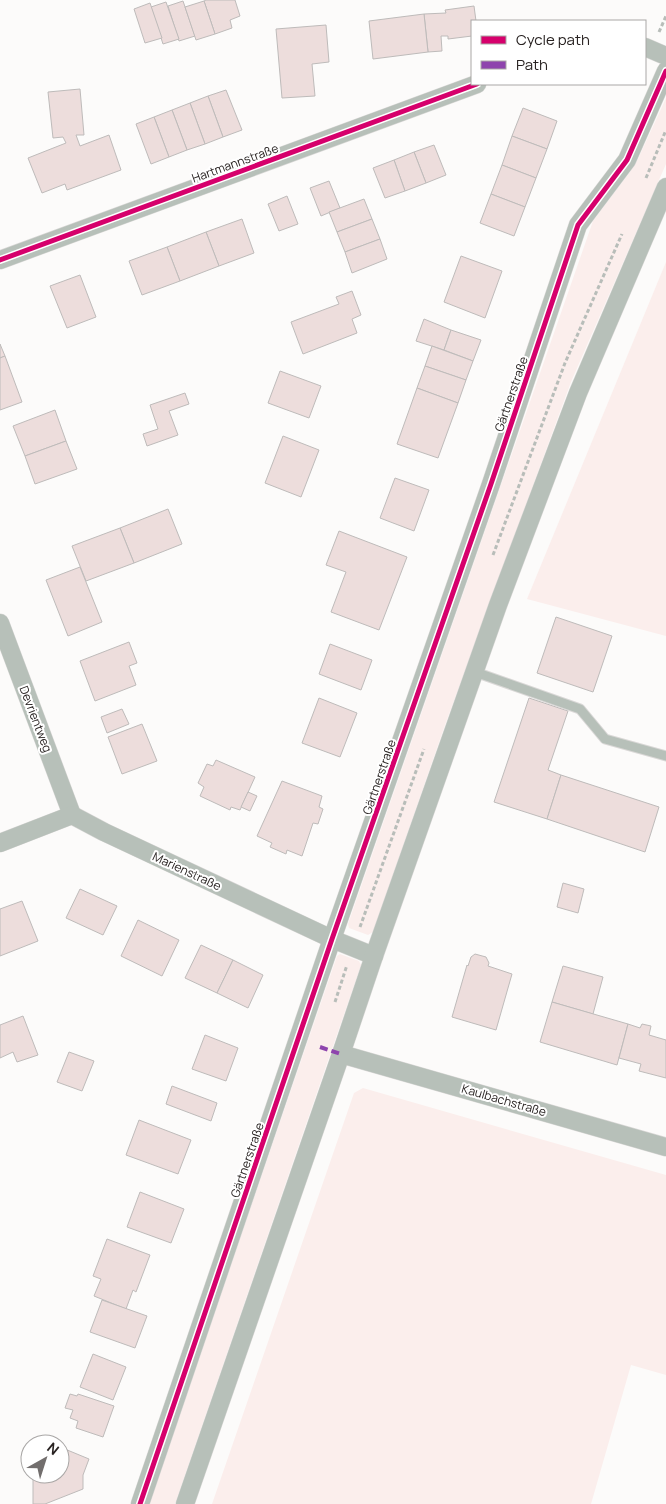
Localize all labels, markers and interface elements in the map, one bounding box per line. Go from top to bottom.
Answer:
legend [471,20,646,85]
text: Cycle path [516,29,590,50]
text: Path [516,54,548,75]
street label: Hartmannstraße [189,139,281,187]
street label: Gärtnerstraße [490,354,532,434]
street label: Devrientweg [16,683,56,755]
street label: Gärtnerstraße [358,737,400,817]
street label: Marienstraße [150,848,224,894]
street label: Kaulbachstraße [460,1080,548,1120]
street label: Gärtnerstraße [226,1120,268,1200]
north arrow [20,1434,70,1484]
text: N [44,1438,63,1459]

